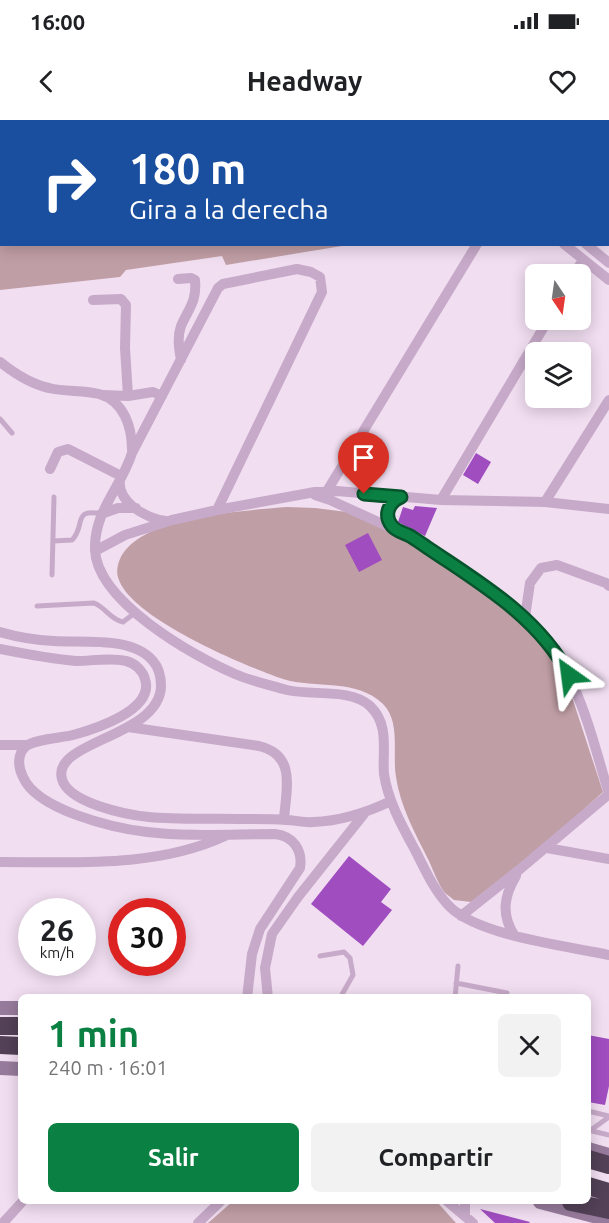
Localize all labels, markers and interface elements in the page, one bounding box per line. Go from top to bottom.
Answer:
text: 16:00 [30,9,85,34]
icon: back [30,65,63,98]
icon: heart [546,65,579,98]
text: Headway [247,66,362,96]
icon: right [30,144,108,222]
text: 180 m [129,145,246,192]
text: Gira a la derecha [129,194,329,224]
north arrow [525,264,591,330]
map controls [525,264,591,408]
button: layers [525,342,591,408]
pin [338,432,389,494]
icon: arrive [347,441,380,474]
position arrow [537,643,601,707]
speed limit sign: 30 [108,898,186,976]
text: 26 [40,913,74,947]
text: km/h [40,944,74,961]
text: 1 min [48,1013,139,1054]
button: close [498,1014,561,1077]
text: 240 m · 16:01 [48,1056,168,1079]
button: Salir [48,1123,299,1192]
button: Compartir [311,1123,561,1192]

